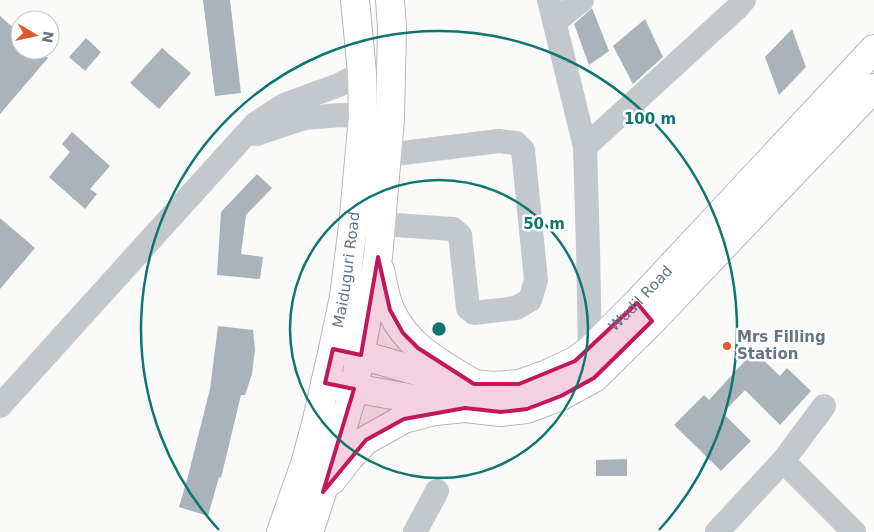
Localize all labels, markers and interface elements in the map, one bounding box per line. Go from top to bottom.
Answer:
north arrow [10,10,60,60]
text: N [39,30,57,44]
text: 100 m [624,110,676,128]
street label: Maiduguri Road [329,211,363,329]
text: 50 m [523,215,565,233]
street label: Wudil Road [605,262,676,335]
centre of rings [430,320,448,338]
place label: Mrs Filling Station [737,328,826,363]
marker: Mrs Filling Station [721,340,733,352]

